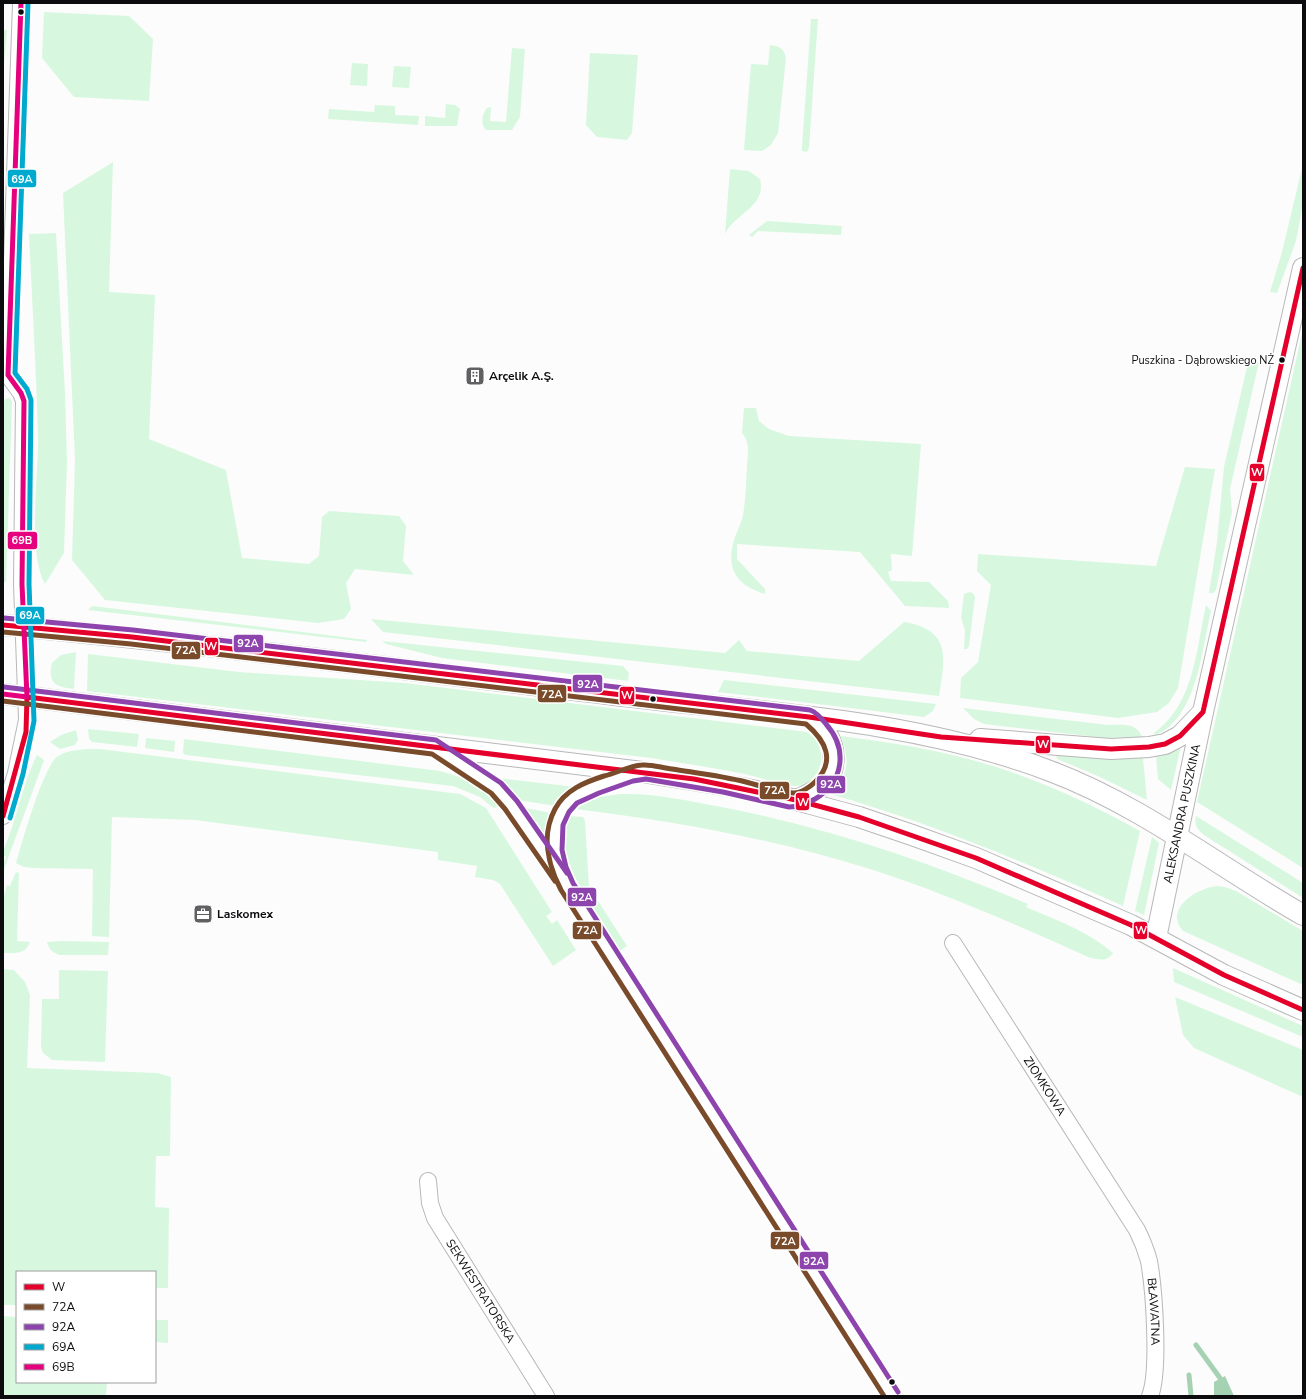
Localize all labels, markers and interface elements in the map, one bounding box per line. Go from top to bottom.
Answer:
unlabelled marker [16,7,26,17]
line badge: 69A [7,169,37,188]
text: 69A [11,172,34,187]
place label: Puszkina - Dąbrowskiego NŻ [1132,353,1275,368]
marker: Puszkina - Dąbrowskiego NŻ [1277,355,1287,365]
building icon: Arçelik A.Ş. [464,365,486,387]
place label: Arçelik A.Ş. [489,368,554,384]
line badge: W [1249,463,1265,482]
text: W [1251,465,1264,480]
line badge: 69B [7,531,38,550]
text: 69B [12,533,32,548]
line badge: 69A [15,606,45,625]
text: 69A [19,608,42,623]
line badge: 92A [233,634,264,653]
text: 92A [237,636,260,651]
line badge: W [204,637,219,656]
text: W [205,639,218,654]
line badge: 72A [171,641,201,660]
text: 72A [175,643,198,658]
line badge: 92A [572,674,603,693]
text: 92A [577,677,600,692]
line badge: 72A [537,684,567,703]
line badge: W [619,686,635,705]
text: 72A [541,687,564,702]
text: W [621,688,634,703]
unlabelled marker [648,694,658,704]
line badge: W [1035,735,1051,754]
text: W [1037,737,1050,752]
street label: ALEKSANDRA PUSZKINA [1160,742,1204,885]
line badge: 92A [816,775,846,794]
text: 92A [820,777,843,792]
line badge: 72A [759,781,790,800]
text: 72A [764,783,787,798]
line badge: W [795,792,810,811]
text: W [797,795,810,810]
line badge: 92A [567,887,597,907]
text: 92A [571,890,594,905]
office icon: Laskomex [192,903,214,925]
place label: Laskomex [217,906,273,922]
line badge: 72A [572,921,602,940]
line badge: W [1133,921,1148,940]
text: 72A [576,923,599,938]
text: W [1135,923,1148,938]
street label: ZIOMKOWA [1020,1054,1070,1119]
line badge: 72A [770,1231,800,1250]
text: 72A [774,1234,797,1249]
street label: SEKWESTRATORSKA [442,1236,519,1346]
line badge: 92A [799,1251,829,1270]
text: 92A [803,1254,826,1269]
legend [16,1271,156,1383]
street label: BŁAWATNA [1143,1277,1163,1346]
text: W [52,1279,65,1295]
text: 72A [52,1299,75,1315]
text: 92A [52,1319,75,1335]
text: 69A [52,1339,75,1355]
text: 69B [52,1359,75,1375]
unlabelled marker [887,1377,897,1387]

